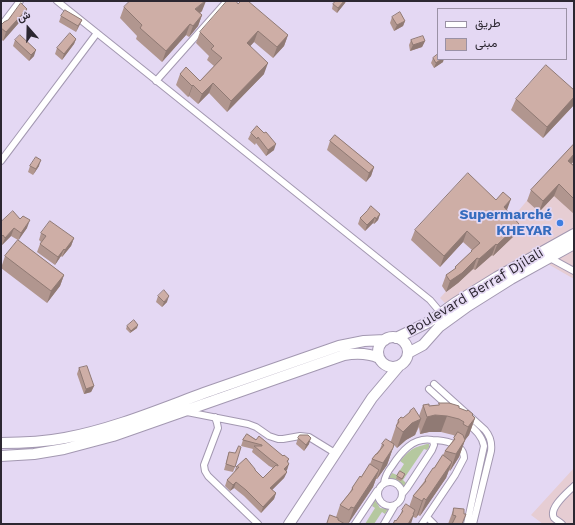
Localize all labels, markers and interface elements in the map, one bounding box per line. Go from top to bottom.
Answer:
north arrow [8,8,48,48]
text: ش [15,8,32,25]
legend [437,8,567,60]
text: طريق [475,16,500,30]
text: مبنى [475,36,497,50]
place label: Supermarché KHEYAR [459,207,552,240]
marker: Supermarché KHEYAR [555,218,565,228]
street label: Boulevard Berraf Djilali [404,244,546,340]

